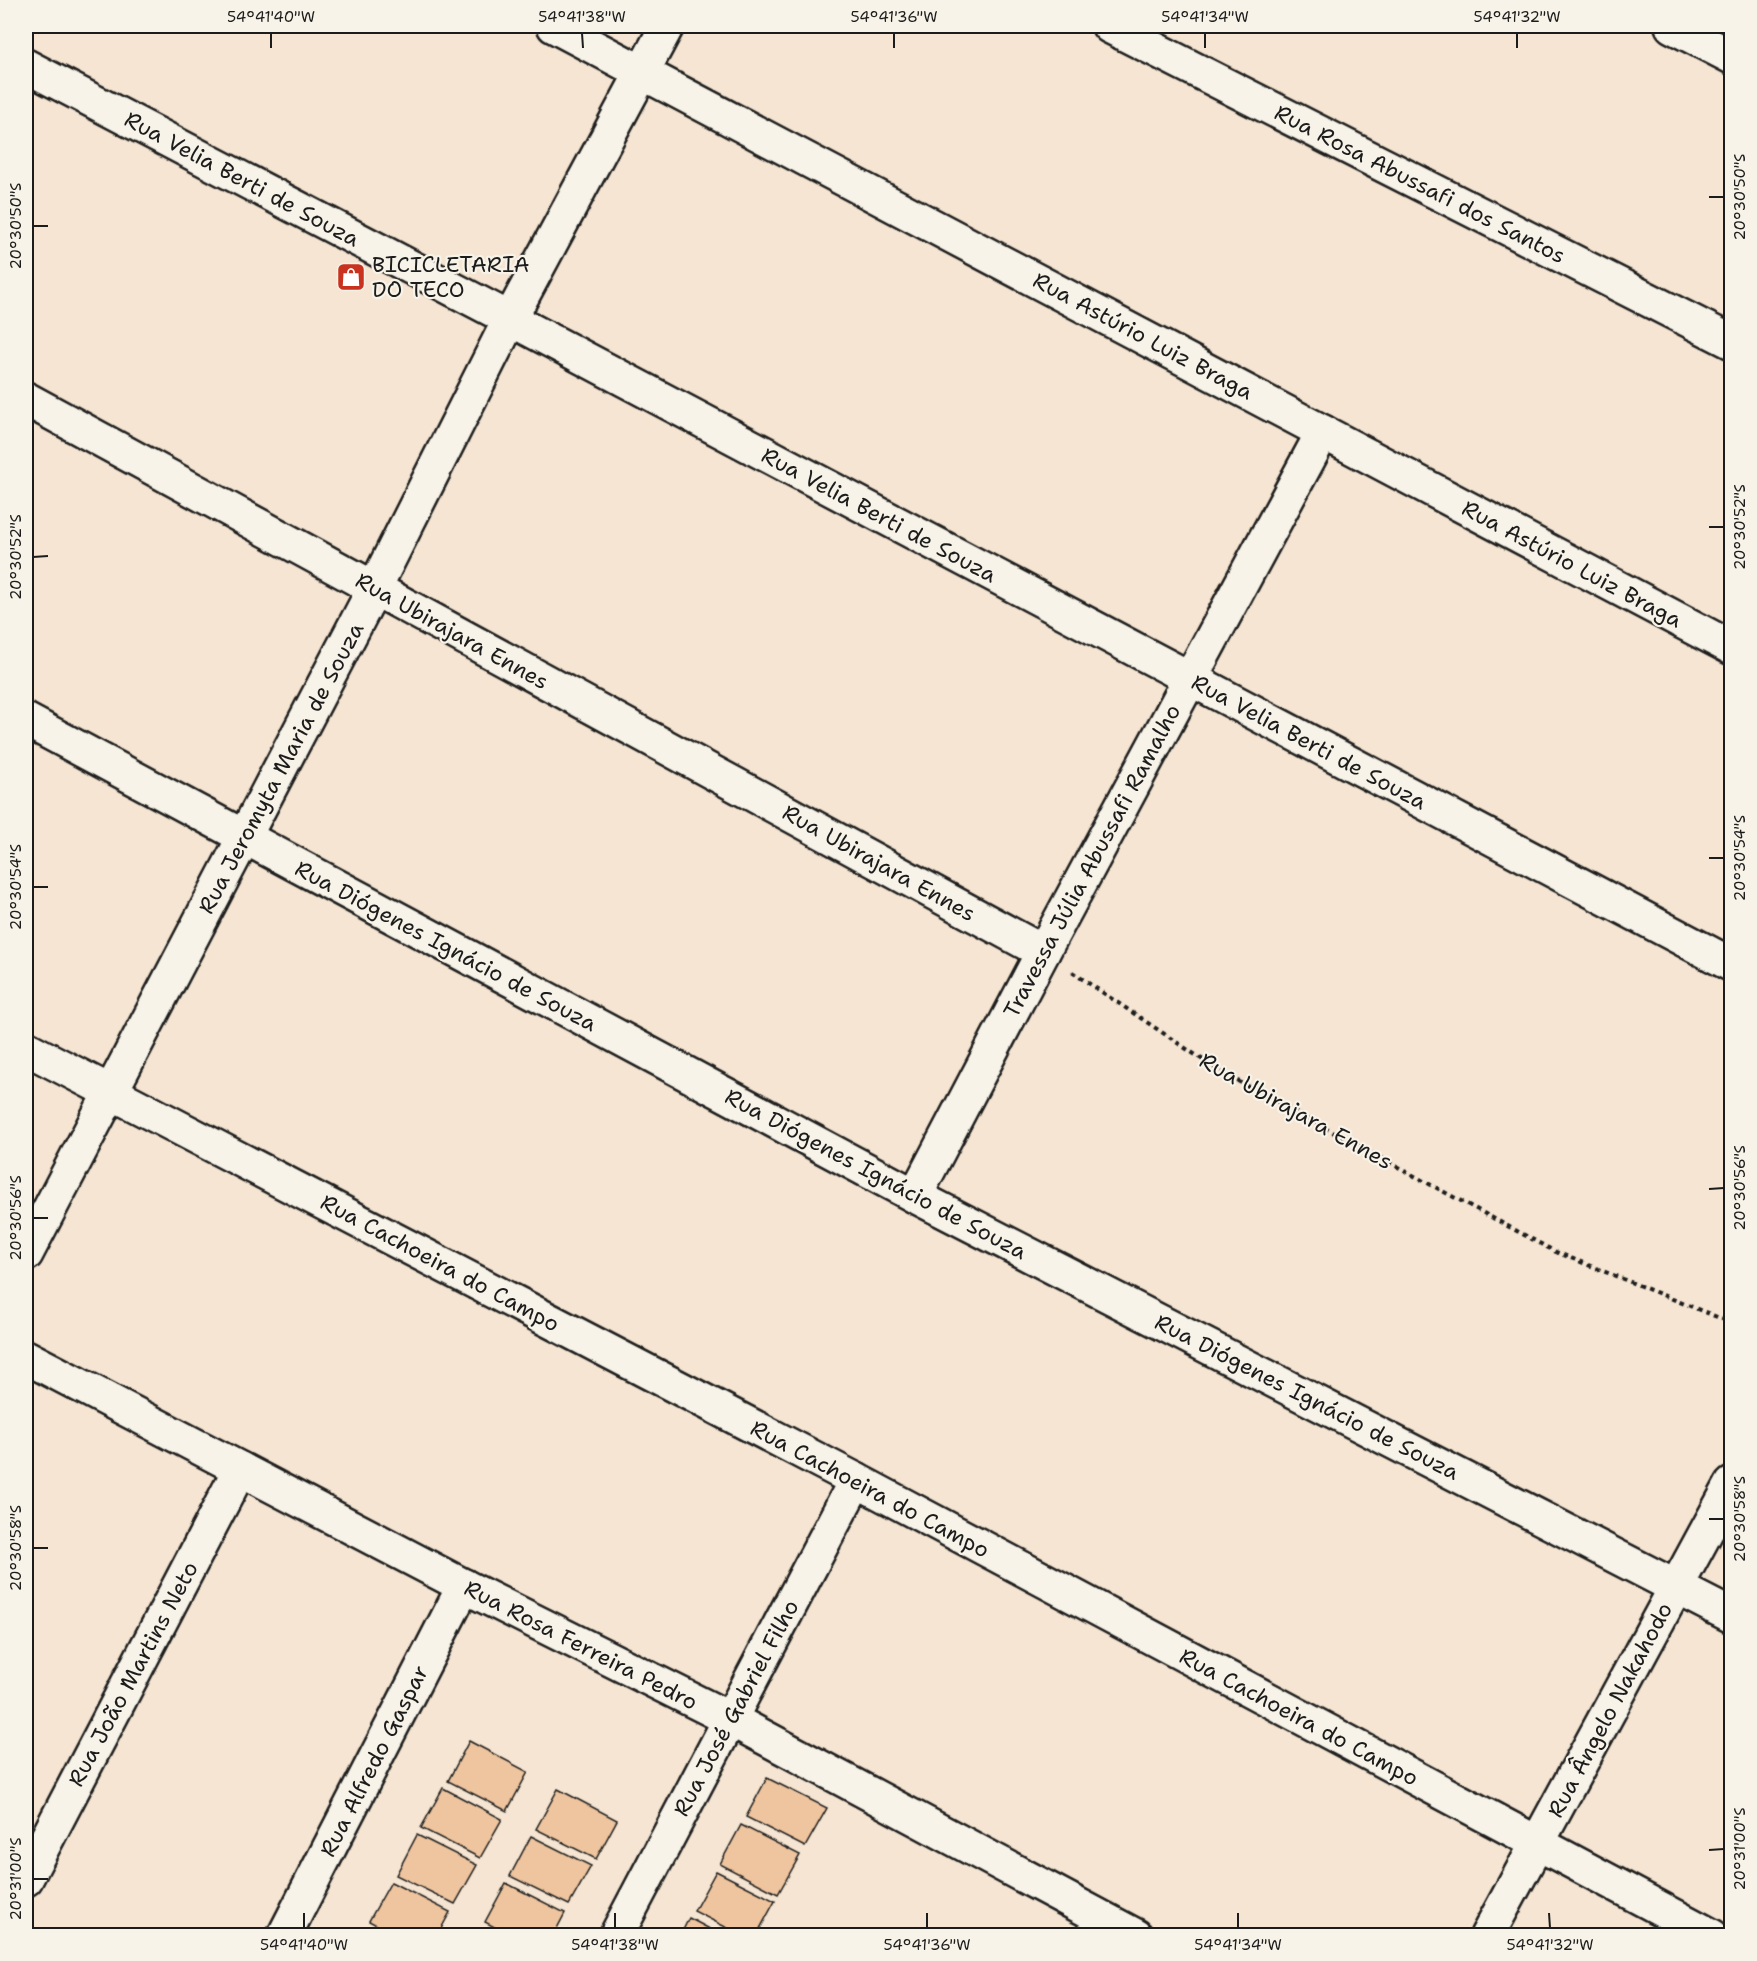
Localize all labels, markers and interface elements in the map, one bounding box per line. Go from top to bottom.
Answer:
text: 54°41'40"W [227,7,315,27]
text: 54°41'38"W [538,7,626,27]
text: 54°41'36"W [850,7,938,27]
text: 54°41'34"W [1161,7,1249,27]
text: 54°41'32"W [1473,7,1561,27]
street label: Rua Rosa Abussafi dos Santos [1270,98,1570,270]
street label: Rua Velia Berti de Souza [119,105,365,253]
text: 20°30'50"S [1730,154,1750,240]
text: 20°30'50"S [6,183,26,269]
place label: BICICLETARIA DO TECO [372,250,530,304]
shop icon: BICICLETARIA DO TECO [335,261,367,293]
street label: Rua Astúrio Luiz Braga [1028,266,1258,407]
street label: Rua Velia Berti de Souza [756,441,1002,589]
text: 20°30'52"S [1730,484,1750,570]
street label: Rua Astúrio Luiz Braga [1457,494,1687,635]
text: 20°30'52"S [6,514,26,600]
street label: Rua Ubirajara Ennes [350,566,554,696]
street label: Rua Jeromyta Maria de Souza [192,617,370,919]
street label: Rua Velia Berti de Souza [1186,668,1432,816]
street label: Travessa Júlia Abussafi Ramalho [997,699,1187,1023]
street label: Rua Ubirajara Ennes [777,798,981,928]
text: 20°30'54"S [1730,815,1750,901]
text: 20°30'54"S [6,844,26,930]
street label: Rua Diógenes Ignácio de Souza [290,854,602,1038]
street label: Rua Ubirajara Ennes [1194,1046,1398,1176]
street label: Rua Diógenes Ignácio de Souza [720,1082,1032,1266]
text: 20°30'56"S [1730,1145,1750,1231]
text: 20°30'56"S [6,1175,26,1261]
street label: Rua Cachoeira do Campo [316,1188,564,1338]
street label: Rua Diógenes Ignácio de Souza [1150,1307,1464,1487]
street label: Rua Cachoeira do Campo [746,1414,994,1564]
text: 20°30'58"S [1730,1476,1750,1562]
text: 20°30'58"S [6,1505,26,1591]
street label: Rua João Martins Neto [61,1556,205,1792]
street label: Rua Rosa Ferreira Pedro [459,1573,703,1717]
street label: Rua José Gabriel Filho [667,1595,805,1821]
street label: Rua Ângelo Nakahodo [1541,1597,1679,1823]
street label: Rua Cachoeira do Campo [1175,1642,1423,1792]
street label: Rua Alfredo Gaspar [313,1660,435,1862]
text: 20°31'00"S [1730,1808,1750,1890]
text: 20°31'00"S [6,1838,26,1920]
text: 54°41'40"W [260,1935,348,1955]
text: 54°41'38"W [571,1935,659,1955]
text: 54°41'36"W [883,1935,971,1955]
text: 54°41'34"W [1194,1935,1282,1955]
text: 54°41'32"W [1506,1935,1594,1955]

